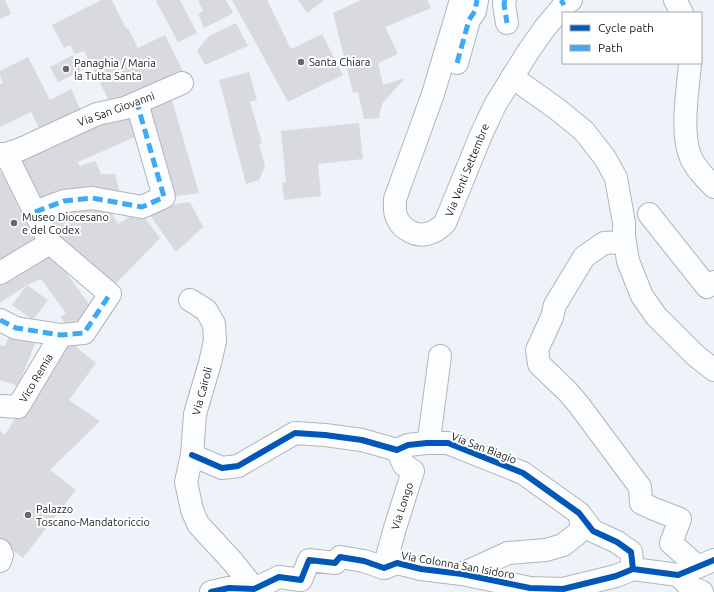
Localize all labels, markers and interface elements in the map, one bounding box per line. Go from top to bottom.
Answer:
legend [562,12,702,64]
text: Cycle path [598,21,654,34]
text: Path [598,41,623,54]
place label: Santa Chiara [309,56,370,68]
place label: Panaghia / Maria la Tutta Santa [74,57,156,82]
marker: Santa Chiara [296,57,306,67]
marker: Panaghia / Maria la Tutta Santa [61,64,71,74]
street label: Via San Giovanni [76,90,156,128]
street label: Via Venti Settembre [443,122,491,218]
place label: Museo Diocesano e del Codex [22,211,109,236]
marker: Museo Diocesano e del Codex [9,218,19,228]
street label: Vico Remia [17,351,55,405]
street label: Via Cairoli [190,366,214,416]
street label: Via San Biagio [450,430,518,466]
street label: Via Longo [389,481,415,531]
place label: Palazzo Toscano-Mandatoriccio [36,503,150,528]
marker: Palazzo Toscano-Mandatoriccio [23,510,33,520]
street label: Via Colonna San Isidoro [400,549,516,581]

